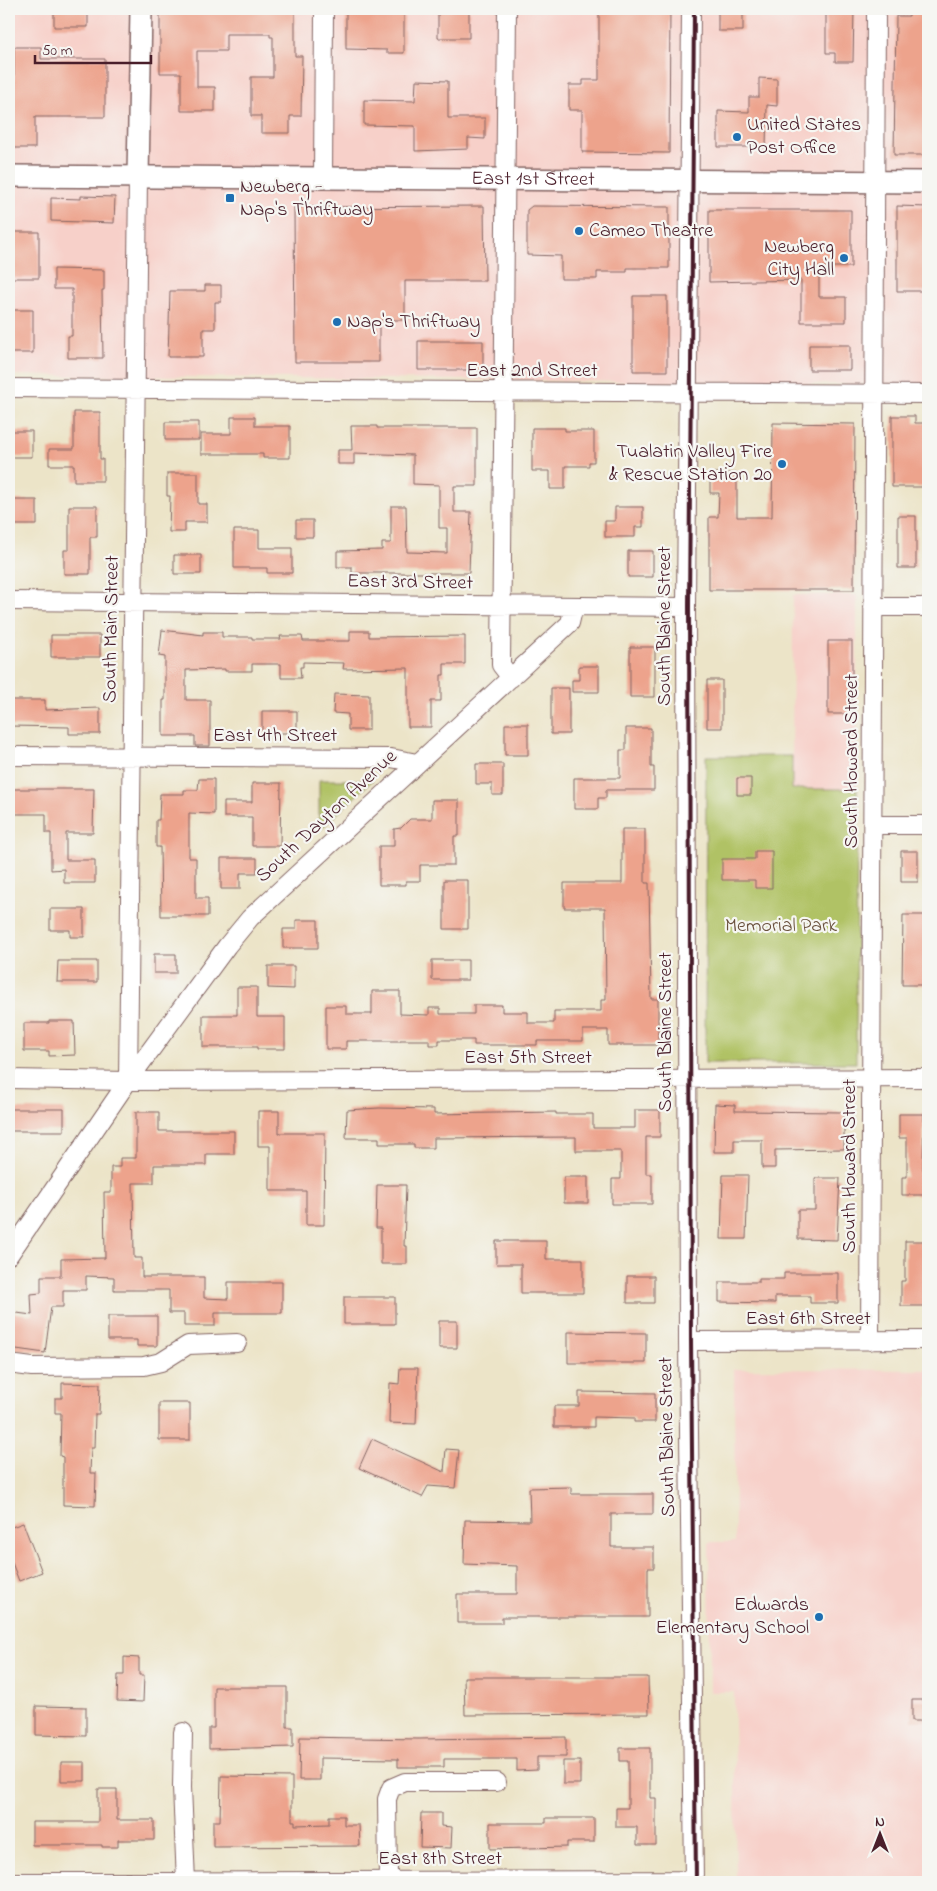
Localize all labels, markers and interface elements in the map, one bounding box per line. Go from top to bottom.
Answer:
scale bar [35,32,151,64]
text: 50 m [42,40,73,62]
place label: United States Post Office [747,111,861,163]
marker: United States Post Office [731,131,743,143]
street label: East 1st Street [471,165,595,194]
place label: Newberg - Nap's Thriftway [240,173,373,225]
marker: Newberg - Nap's Thriftway [224,192,236,204]
place label: Cameo Theatre [589,217,713,246]
marker: Cameo Theatre [573,225,585,237]
place label: Newberg City Hall [764,233,834,285]
marker: Newberg City Hall [838,252,850,264]
place label: Nap's Thriftway [347,308,480,337]
marker: Nap's Thriftway [331,316,343,328]
street label: East 2nd Street [466,357,598,386]
place label: Tualatin Valley Fire & Rescue Station 20 [609,438,772,490]
marker: Tualatin Valley Fire & Rescue Station 20 [776,458,788,470]
street label: South Blaine Street [651,546,680,706]
street label: South Main Street [96,555,128,703]
street label: East 3rd Street [347,567,473,599]
street label: South Howard Street [838,673,867,848]
street label: East 4th Street [213,722,338,751]
street label: South Dayton Avenue [250,744,404,890]
park label: Memorial Park [725,912,837,941]
street label: South Blaine Street [652,952,681,1112]
street label: East 5th Street [464,1044,592,1073]
street label: South Howard Street [836,1078,865,1253]
street label: East 6th Street [745,1305,871,1334]
street label: South Blaine Street [652,1356,684,1517]
place label: Edwards Elementary School [656,1591,809,1643]
marker: Edwards Elementary School [813,1611,825,1623]
north arrow [854,1808,904,1858]
text: N [875,1812,885,1833]
street label: East 8th Street [378,1845,502,1874]

